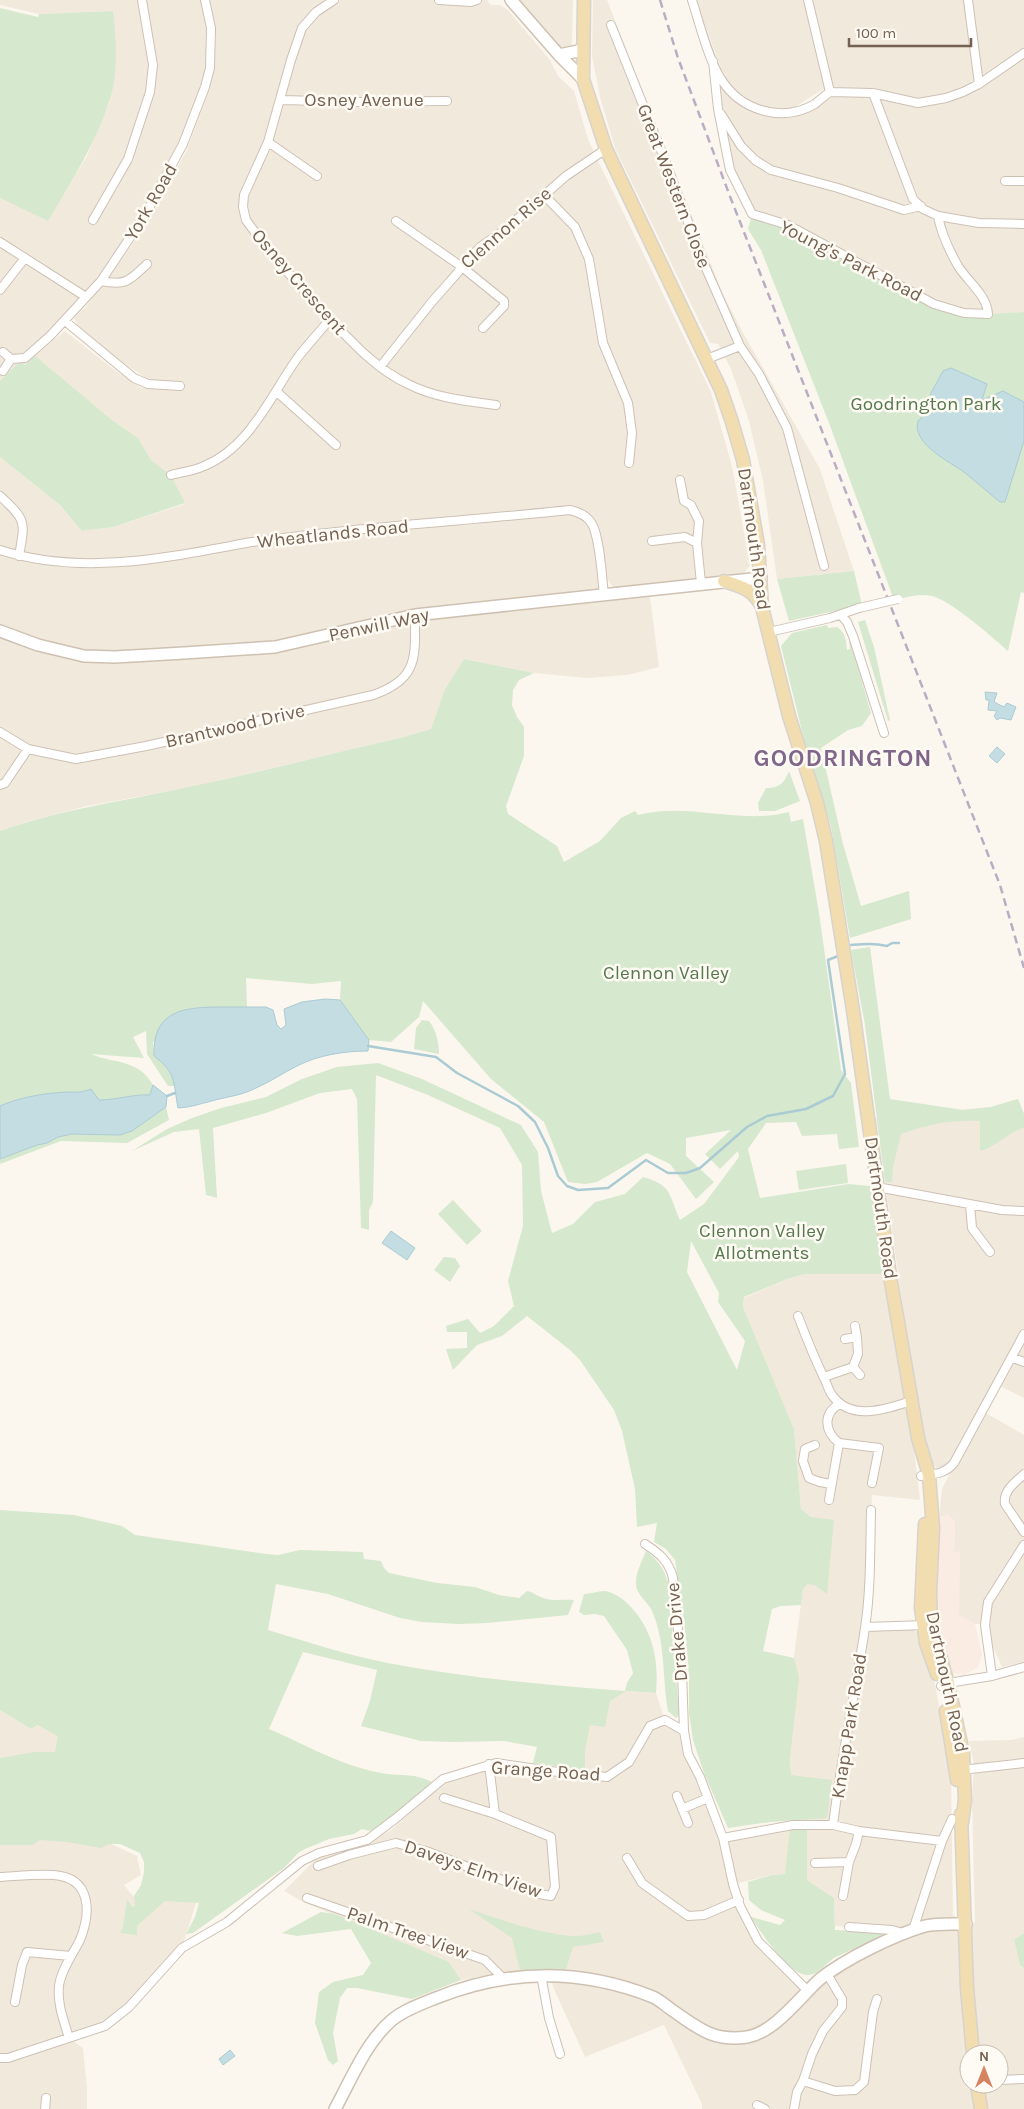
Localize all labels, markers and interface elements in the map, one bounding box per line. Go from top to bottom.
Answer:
scale bar [849,15,972,47]
text: 100 m [856,24,896,42]
street label: Osney Avenue [304,89,424,111]
street label: Great Western Close [633,101,715,271]
street label: York Road [120,160,182,244]
street label: Clennon Rise [456,183,556,273]
street label: Young's Park Road [776,216,926,306]
street label: Osney Crescent [247,224,351,340]
park label: Goodrington Park [850,393,1002,415]
street label: Dartmouth Road [733,466,775,612]
street label: Wheatlands Road [256,515,410,553]
street label: Penwill Way [327,604,431,646]
street label: Brantwood Drive [163,699,307,753]
district label: GOODRINGTON [753,744,933,772]
park label: Clennon Valley [603,962,729,984]
street label: Dartmouth Road [860,1135,902,1281]
park label: Clennon Valley Allotments [699,1220,825,1264]
street label: Drake Drive [662,1582,692,1682]
street label: Dartmouth Road [921,1610,973,1754]
street label: Knapp Park Road [827,1652,871,1800]
street label: Grange Road [490,1756,602,1786]
street label: Daveys Elm View [401,1835,545,1903]
street label: Palm Tree View [344,1902,472,1964]
north arrow [959,2044,1009,2094]
text: N [979,2048,989,2065]

